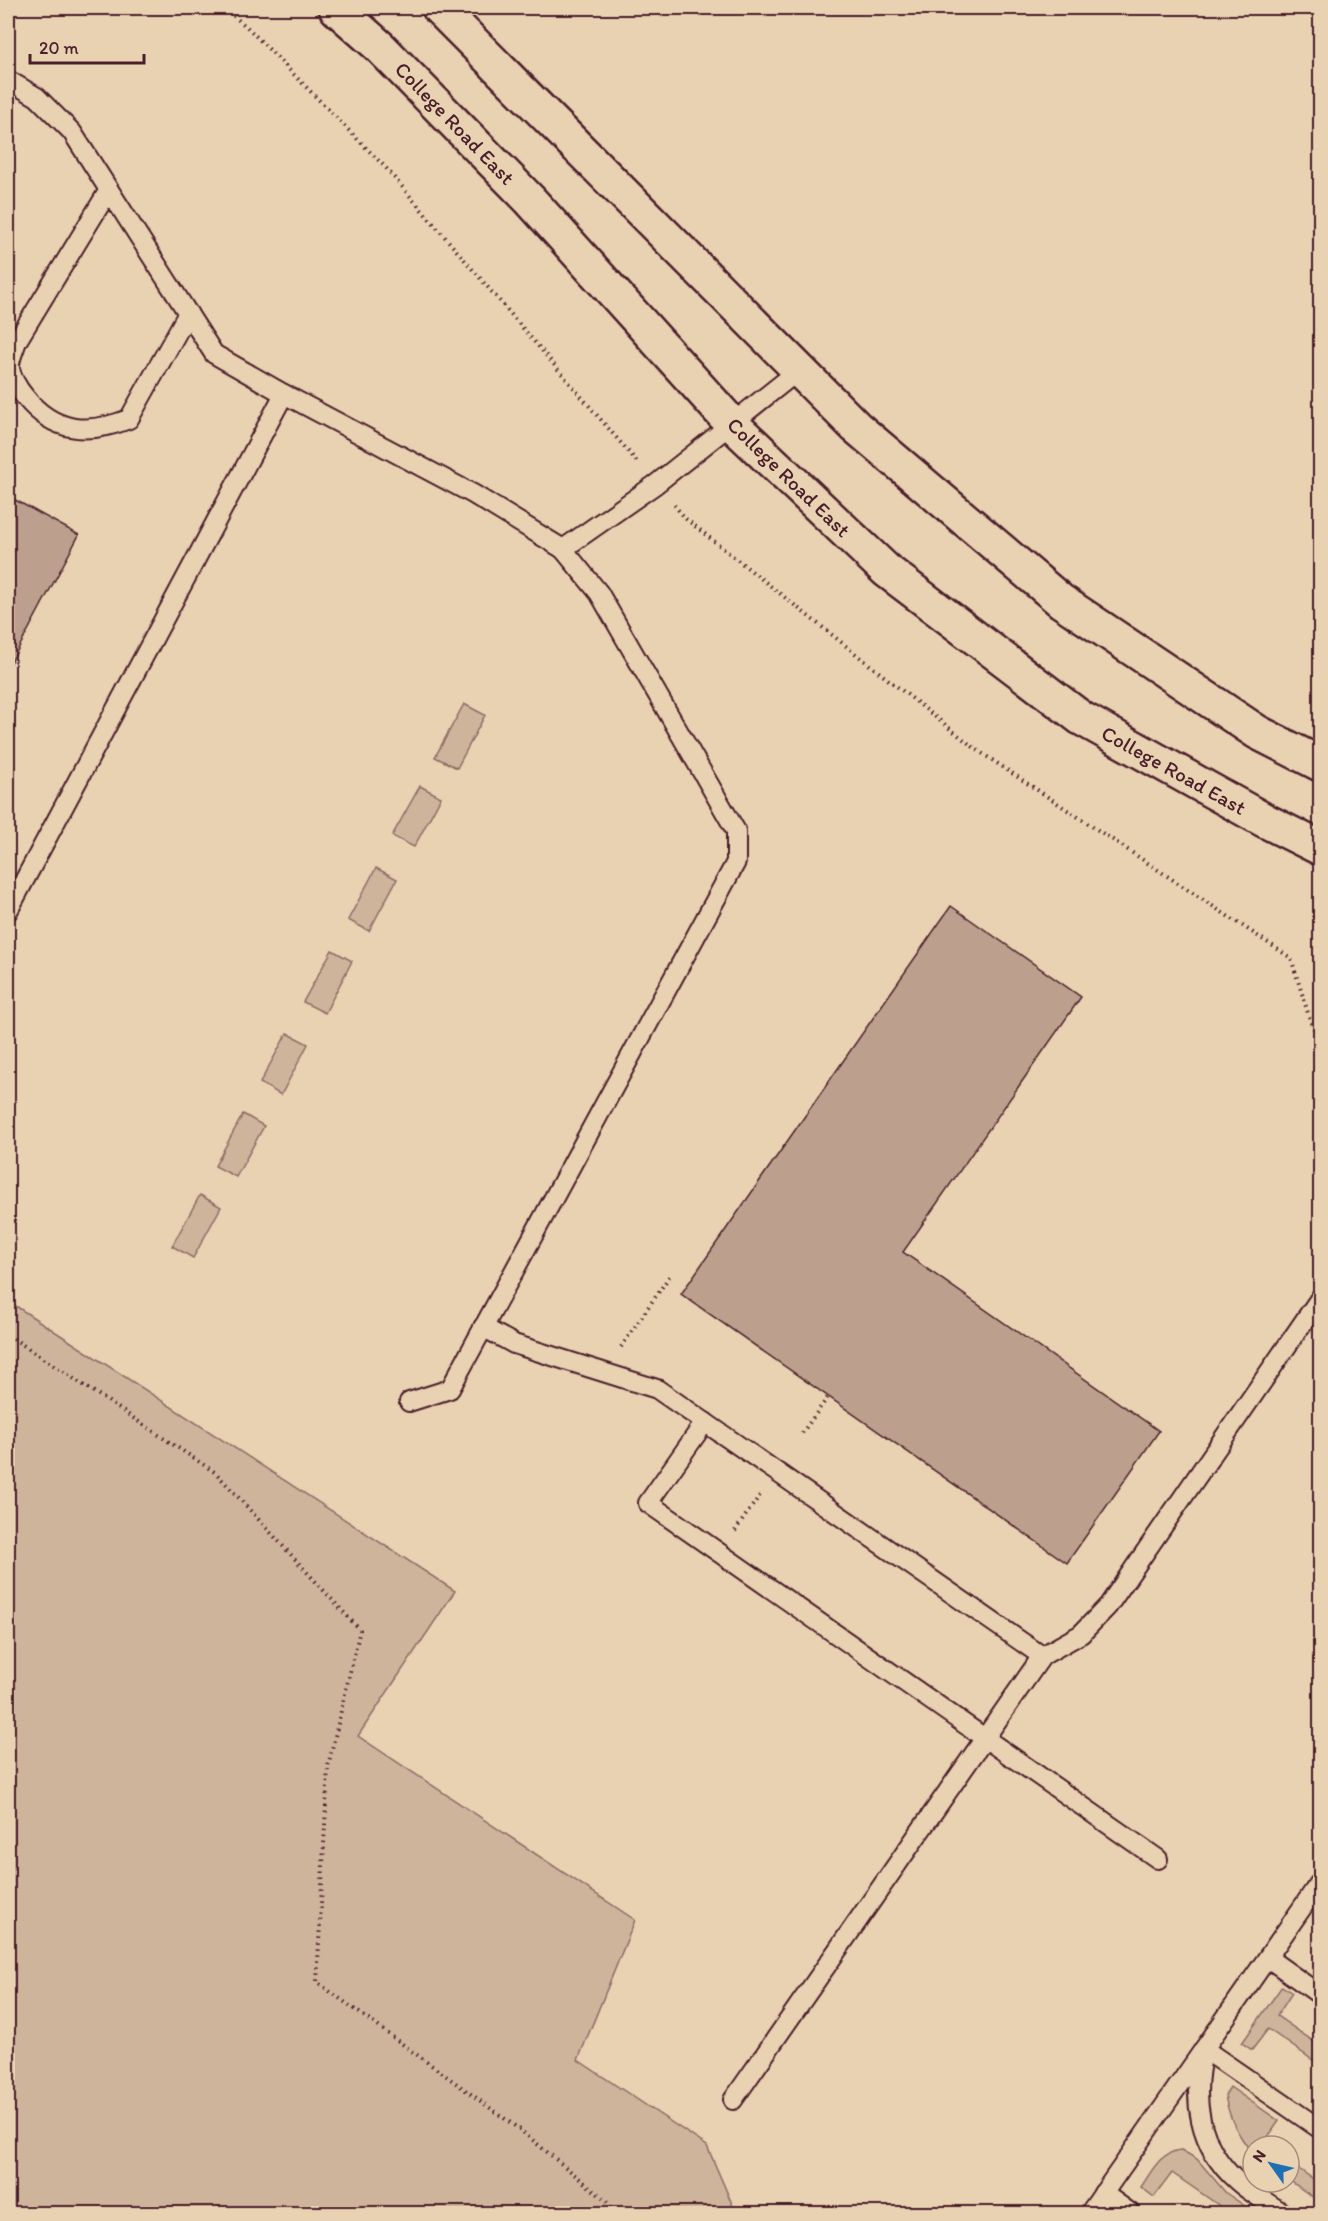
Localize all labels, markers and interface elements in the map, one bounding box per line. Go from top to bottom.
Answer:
scale bar [30,27,144,65]
text: 20 m [39,37,79,59]
street label: College Road East [390,56,520,190]
street label: College Road East [722,412,856,542]
street label: College Road East [1097,720,1251,820]
north arrow [1241,2134,1301,2194]
text: N [1248,2146,1270,2166]

